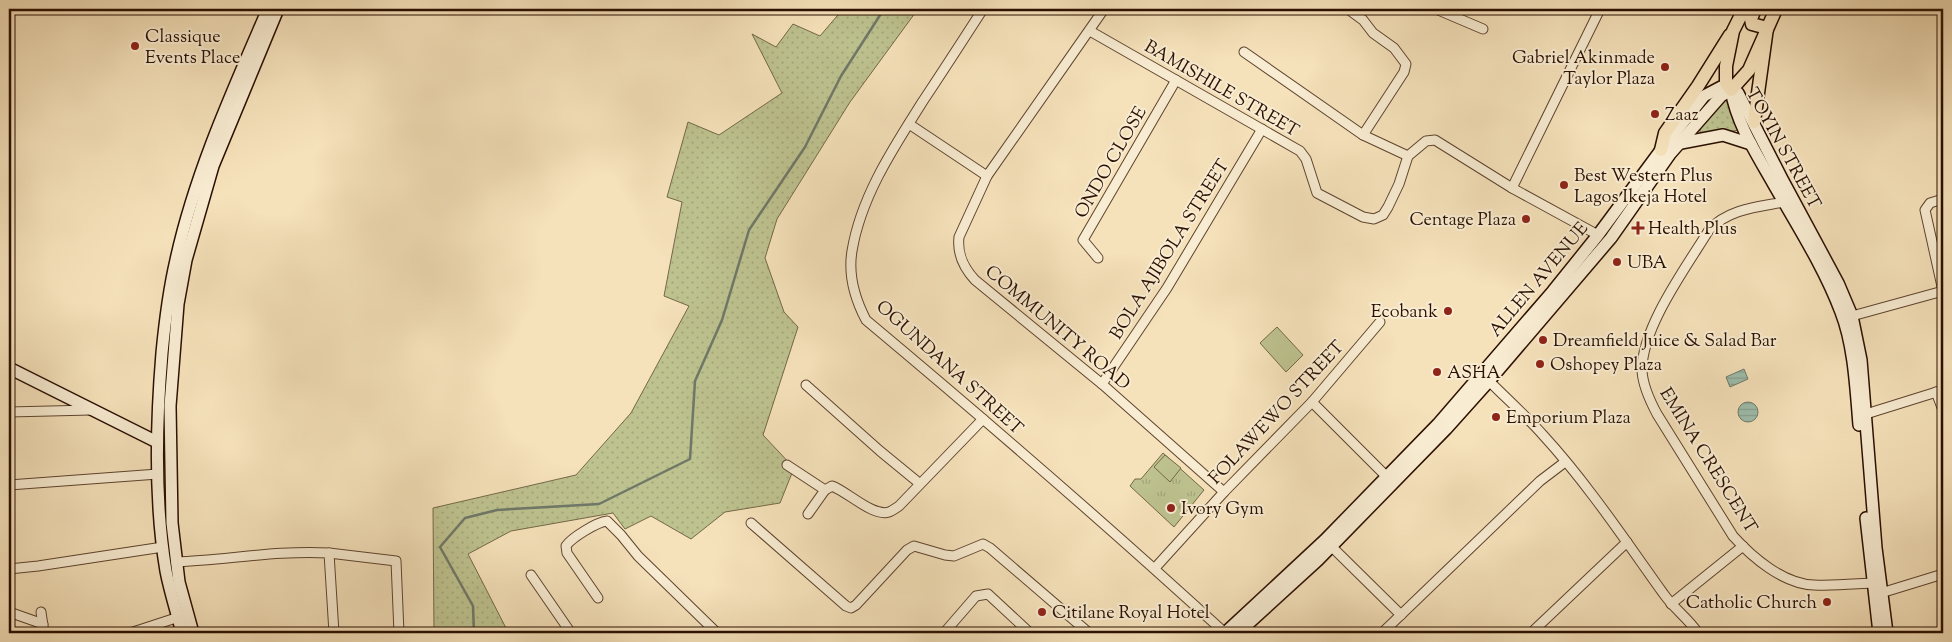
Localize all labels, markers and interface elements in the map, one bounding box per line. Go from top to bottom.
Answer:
place label: Classique Events Place [145,25,240,72]
street label: BAMISHILE STREET [1139,35,1304,145]
marker: Classique Events Place [129,40,141,52]
place label: Gabriel Akinmade Taylor Plaza [1512,46,1655,93]
marker: Gabriel Akinmade Taylor Plaza [1659,61,1671,73]
street label: TOYIN STREET [1738,84,1827,215]
street label: ONDO CLOSE [1069,102,1154,224]
place label: Zaaz [1665,103,1699,129]
marker: Zaaz [1649,108,1661,120]
street label: BOLA AJIBOLA STREET [1105,155,1237,345]
place label: Best Western Plus Lagos Ikeja Hotel [1574,164,1713,211]
marker: Best Western Plus Lagos Ikeja Hotel [1558,179,1570,191]
place label: Centage Plaza [1409,208,1516,234]
marker: Centage Plaza [1520,213,1532,225]
street label: ALLEN AVENUE [1484,217,1595,343]
place label: Health Plus [1648,217,1737,243]
marker: Health Plus [1632,222,1644,234]
place label: UBA [1627,251,1667,277]
marker: UBA [1611,256,1623,268]
street label: COMMUNITY ROAD [978,260,1135,397]
street label: OGUNDANA STREET [869,295,1028,442]
place label: Ecobank [1371,300,1438,326]
marker: Ecobank [1442,305,1454,317]
place label: Dreamfield Juice & Salad Bar [1553,329,1777,355]
marker: Dreamfield Juice & Salad Bar [1537,334,1549,346]
street label: FOLAWEWO STREET [1204,335,1352,491]
place label: Oshopey Plaza [1550,353,1662,379]
marker: Oshopey Plaza [1534,358,1546,370]
place label: ASHA [1447,361,1501,387]
marker: ASHA [1431,366,1443,378]
street label: EMINA CRESCENT [1652,383,1763,539]
place label: Emporium Plaza [1506,406,1631,432]
marker: Emporium Plaza [1490,411,1502,423]
place label: Ivory Gym [1181,497,1264,523]
marker: Ivory Gym [1165,502,1177,514]
place label: Catholic Church [1686,591,1817,617]
marker: Catholic Church [1821,596,1833,608]
place label: Citilane Royal Hotel [1052,601,1210,627]
marker: Citilane Royal Hotel [1036,606,1048,618]

